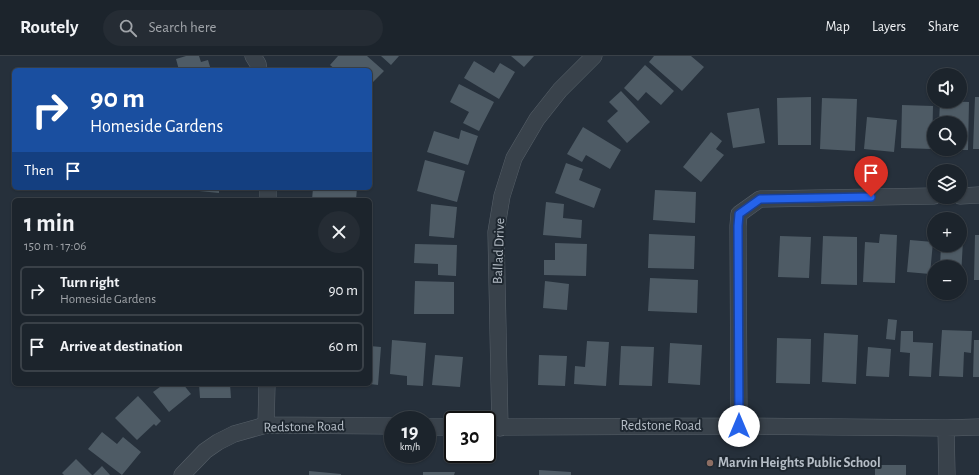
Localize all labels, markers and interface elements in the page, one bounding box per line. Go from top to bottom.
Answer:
search box [103,10,383,46]
icon: search [117,17,139,39]
text: Routely [20,18,79,37]
text: Search here [149,20,216,35]
text: Map [825,20,850,34]
text: Layers [872,20,906,34]
text: Share [928,20,959,34]
map controls [927,68,967,300]
button: sound [927,68,967,108]
icon: right [24,84,76,136]
text: 90 m [90,85,145,113]
button: search [927,116,967,156]
text: Homeside Gardens [90,118,223,136]
pin [854,156,888,197]
icon: arrive [62,160,84,182]
icon: arrive [860,162,882,184]
text: Then [24,163,54,178]
button: layers [927,164,967,204]
button: close [318,211,360,253]
text: 1 min [24,212,75,236]
button: + [927,212,967,252]
street label: Ballad Drive [491,218,507,284]
text: 150 m · 17:06 [24,240,86,253]
button: − [927,260,967,300]
text: Turn right [60,275,119,290]
icon: right [26,280,48,302]
text: 90 m [329,283,358,298]
text: Homeside Gardens [60,293,156,306]
icon: arrive [26,336,48,358]
text: Arrive at destination [60,339,183,354]
text: 60 m [329,339,358,354]
position arrow [718,405,760,447]
speed limit sign: 30 [444,411,496,463]
street label: Redstone Road [263,419,345,435]
street label: Redstone Road [621,419,702,433]
text: 19 [402,422,418,442]
text: km/h [400,442,420,452]
place label: Marvin Heights Public School [718,456,881,470]
marker: Marvin Heights Public School [705,458,715,468]

